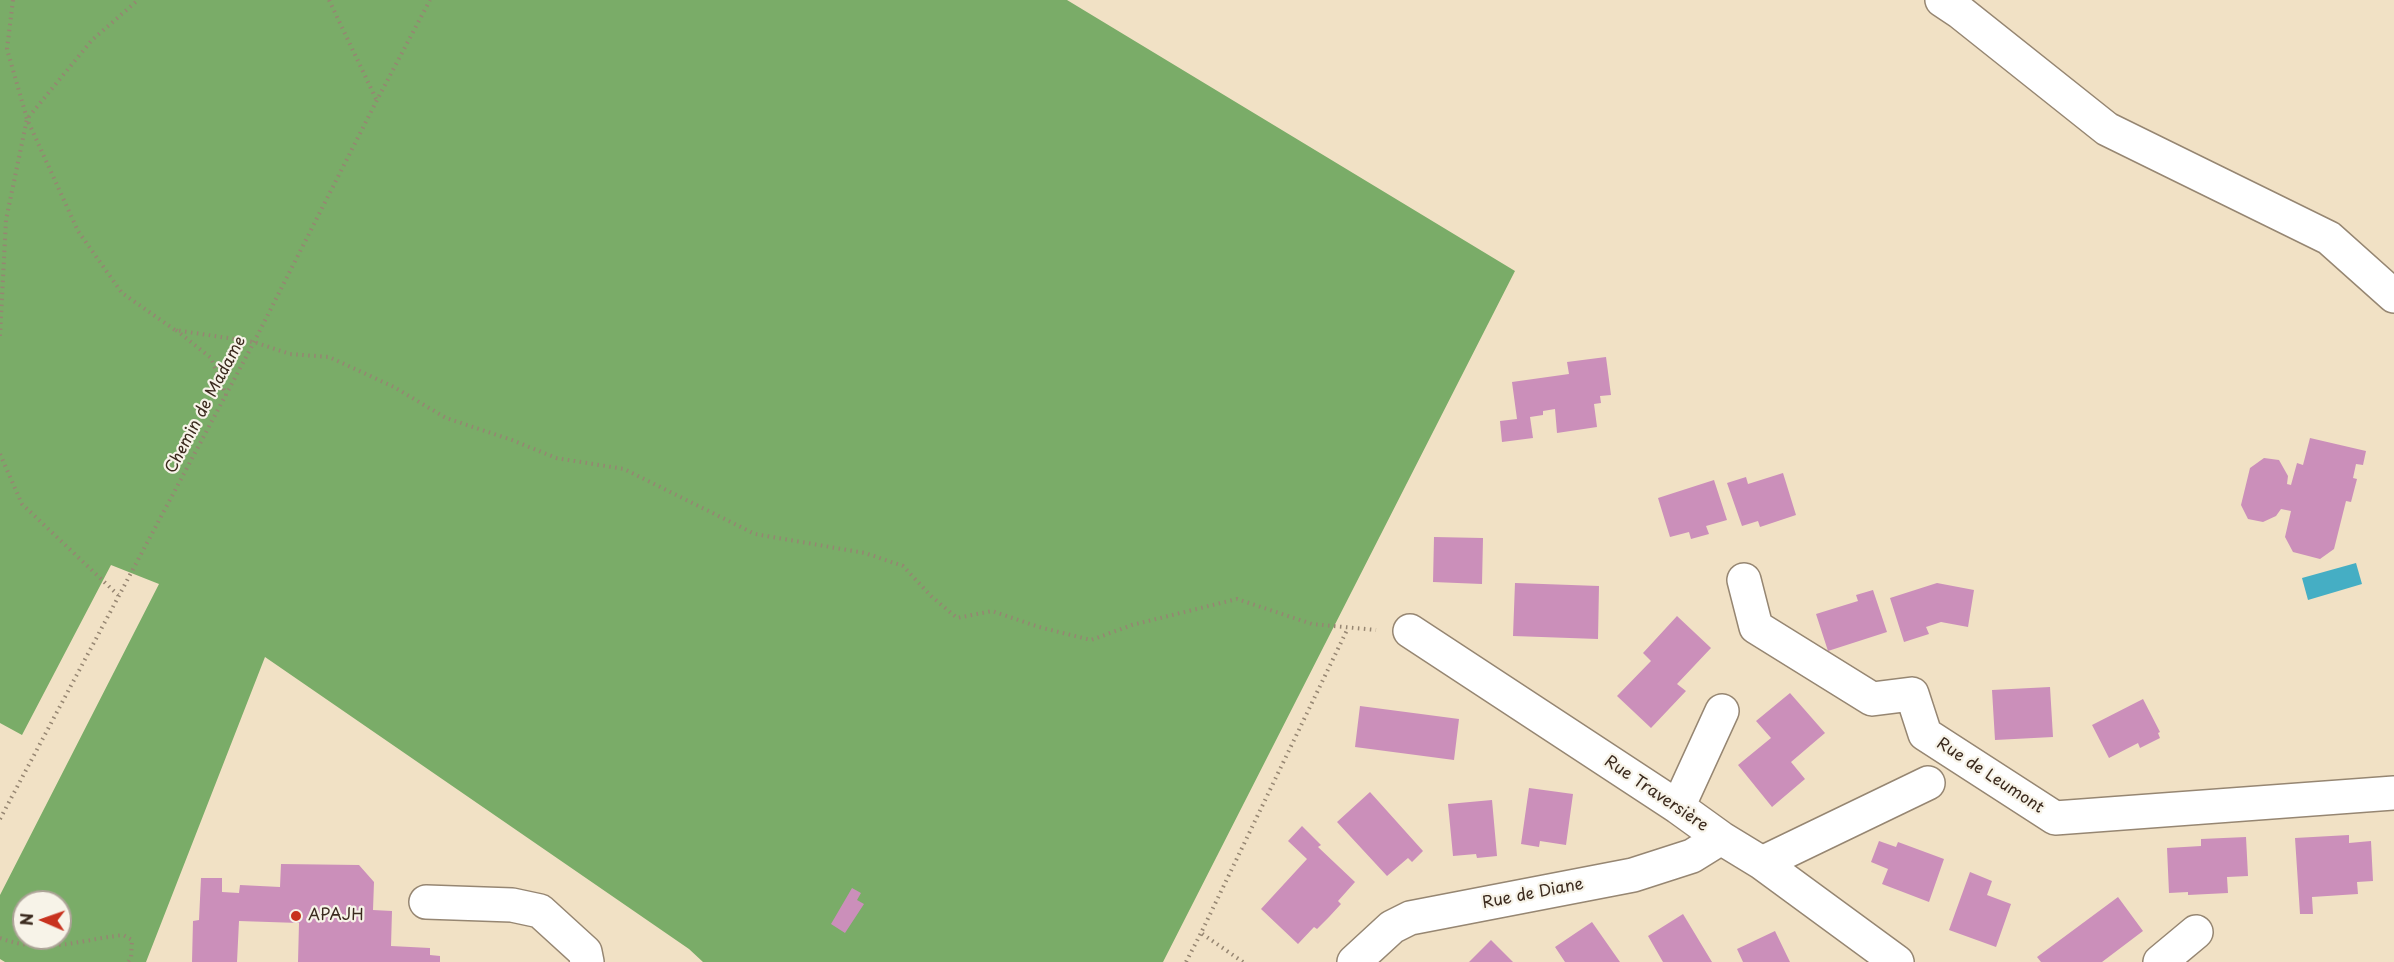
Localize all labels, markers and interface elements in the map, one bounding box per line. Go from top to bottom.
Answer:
street label: Chemin de Madame [162,333,250,477]
street label: Rue de Leumont [1933,734,2047,818]
street label: Rue Traversière [1600,752,1712,836]
street label: Rue de Diane [1481,875,1585,913]
north arrow [12,890,72,950]
place label: APAJH [308,906,364,926]
marker: APAJH [289,909,303,923]
text: N [14,913,38,926]

